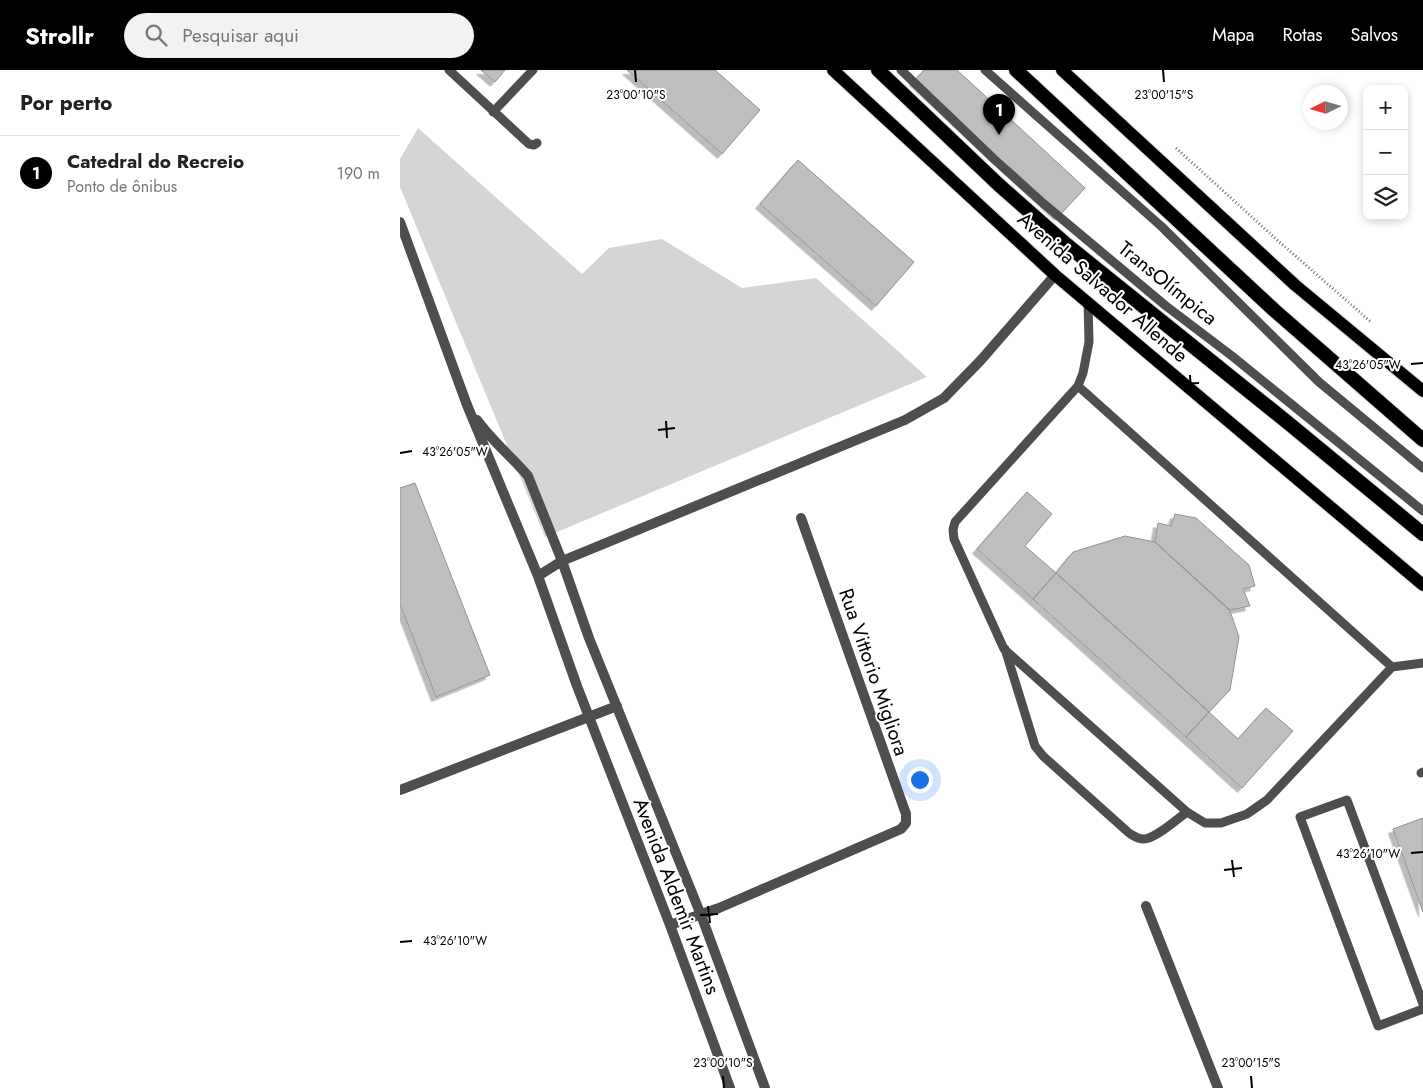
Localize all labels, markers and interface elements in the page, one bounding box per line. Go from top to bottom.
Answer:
search box [124,13,474,58]
text: Strollr [25,18,94,53]
icon: search [142,21,170,49]
text: Pesquisar aqui [182,22,299,49]
text: Mapa [1212,22,1254,48]
text: Rotas [1282,22,1323,48]
text: Salvos [1351,22,1398,48]
north arrow [1303,85,1348,130]
map controls [1363,85,1408,220]
button: + [1363,85,1408,130]
text: 23°00'10"S [606,86,666,104]
text: 23°00'15"S [1135,86,1194,104]
text: Por perto [20,88,112,118]
pin: 1 [983,94,1015,135]
button: − [1363,130,1408,175]
text: Catedral do Recreio [67,148,244,175]
text: 1 [32,162,40,185]
text: 190 m [337,162,380,185]
text: Ponto de ônibus [67,175,177,198]
button: layers [1363,175,1408,220]
street label: Avenida Salvador Allende [1011,205,1194,370]
street label: TransOlímpica [1112,234,1223,332]
text: 43°26'05"W [1335,356,1401,374]
text: 43°26'05"W [422,443,488,461]
street label: Rua Vittorio Migliora [831,585,916,760]
your location [907,767,933,793]
street label: Avenida Aldemir Martins [626,794,727,999]
text: 43°26'10"W [1336,845,1400,863]
text: 43°26'10"W [423,932,487,950]
text: 23°00'10"S [693,1054,753,1072]
text: 23°00'15"S [1222,1054,1281,1072]

